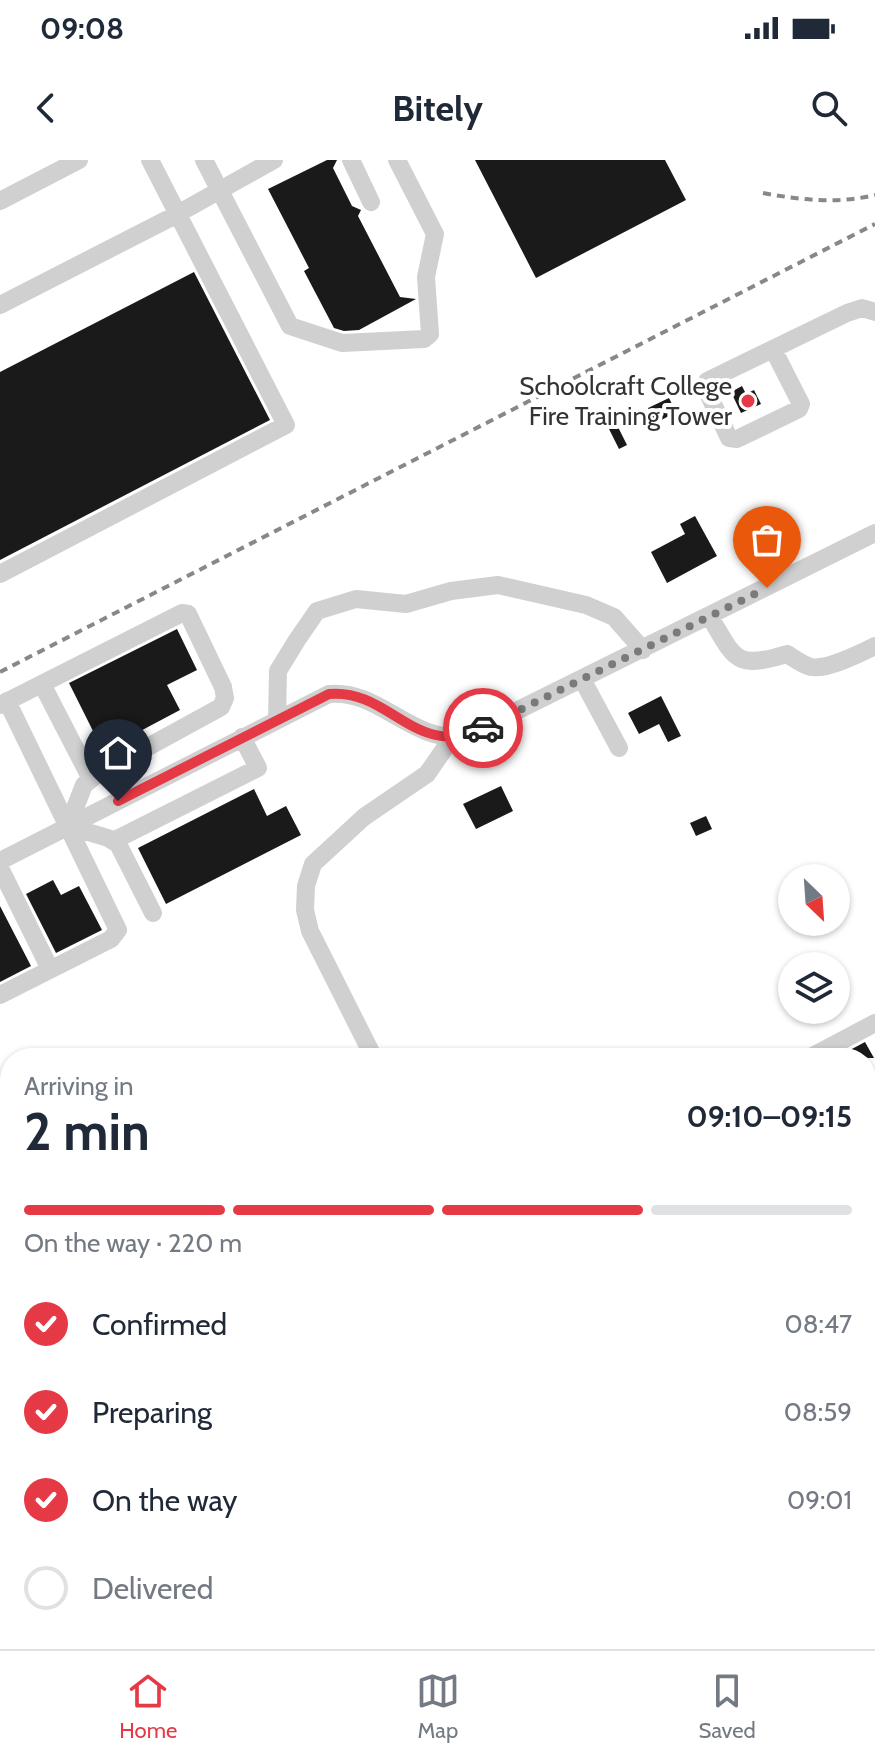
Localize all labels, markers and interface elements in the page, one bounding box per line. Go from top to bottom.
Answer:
text: 09:08 [40,10,124,47]
icon: back [24,86,68,130]
text: Bitely [392,86,483,130]
icon: search [807,86,851,130]
place label: Schoolcraft College Fire Training Tower [519,370,733,432]
marker: Schoolcraft College Fire Training Tower [739,392,757,410]
pin [733,506,801,588]
icon: bag [745,518,789,562]
courier [443,688,523,768]
icon: car [461,706,505,750]
pin [84,719,152,801]
icon: home [96,731,140,775]
north arrow [778,864,850,936]
map controls [778,864,850,1024]
button: layers [778,952,850,1024]
text: Arriving in [24,1070,134,1102]
text: 09:10–09:15 [687,1098,852,1135]
text: 2 min [24,1100,150,1163]
text: On the way · 220 m [24,1227,242,1259]
icon: check [24,1302,68,1346]
text: Confirmed [92,1306,227,1343]
text: 08:47 [785,1308,852,1340]
icon: check [24,1390,68,1434]
text: Preparing [92,1394,212,1431]
text: 08:59 [784,1396,852,1428]
icon: check [24,1478,68,1522]
text: On the way [92,1482,237,1519]
text: 09:01 [787,1484,852,1516]
text: Delivered [92,1570,213,1607]
tab: Home [119,1669,177,1744]
tab: Map [416,1669,460,1744]
tab: Saved [699,1669,756,1744]

